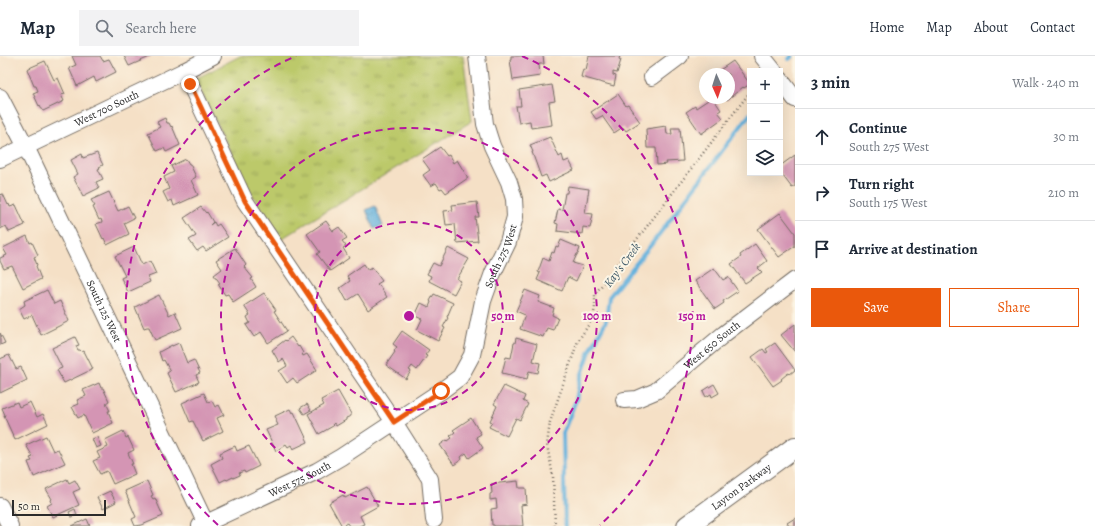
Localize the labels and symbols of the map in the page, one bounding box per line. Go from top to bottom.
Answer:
north arrow [699,68,735,104]
route end [181,75,199,93]
street label: West 700 South [71,87,141,131]
street label: South 275 West [481,222,521,290]
water label: Kay's Creek [600,239,644,290]
street label: South 125 West [83,278,125,345]
text: 50 m [491,308,515,324]
text: 100 m [583,308,611,324]
text: 150 m [678,308,706,324]
centre of rings [402,309,416,323]
street label: West 650 South [680,317,743,373]
route start [432,382,450,400]
street label: West 575 South [265,458,334,501]
street label: Layton Parkway [708,460,774,514]
scale bar [12,498,106,517]

